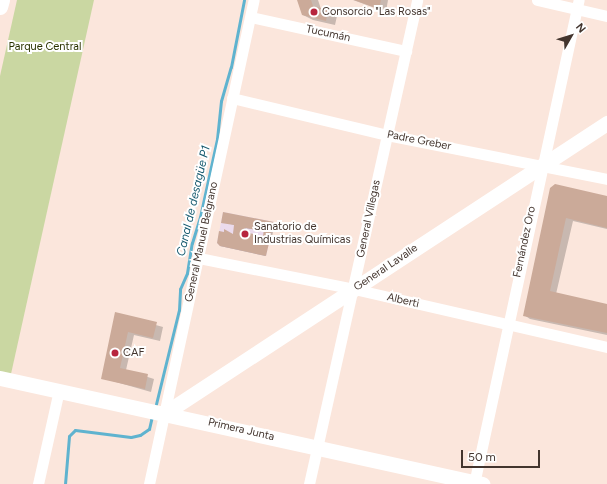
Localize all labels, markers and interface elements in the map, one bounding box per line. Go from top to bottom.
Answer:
place label: Consorcio "Las Rosas" [322,5,431,19]
marker: Consorcio "Las Rosas" [309,7,319,17]
north arrow [551,16,591,56]
text: N [573,21,588,36]
street label: Tucumán [305,23,351,45]
park label: Parque Central [9,40,81,54]
street label: Padre Greber [386,128,452,154]
water label: Canal de desagüe P1 [174,144,214,258]
street label: General Villegas [354,179,384,259]
street label: General Manuel Belgrano [183,181,221,303]
street label: Fernández Oro [511,205,539,279]
place label: Sanatorio de Industrias Químicas [254,221,351,247]
marker: Sanatorio de Industrias Químicas [239,228,251,240]
street label: General Lavalle [352,242,420,294]
street label: Alberti [386,291,420,311]
place label: CAF [123,346,144,360]
marker: CAF [110,348,120,358]
street label: Primera Junta [207,416,275,444]
scale bar [463,442,542,468]
text: 50 m [468,450,496,464]

